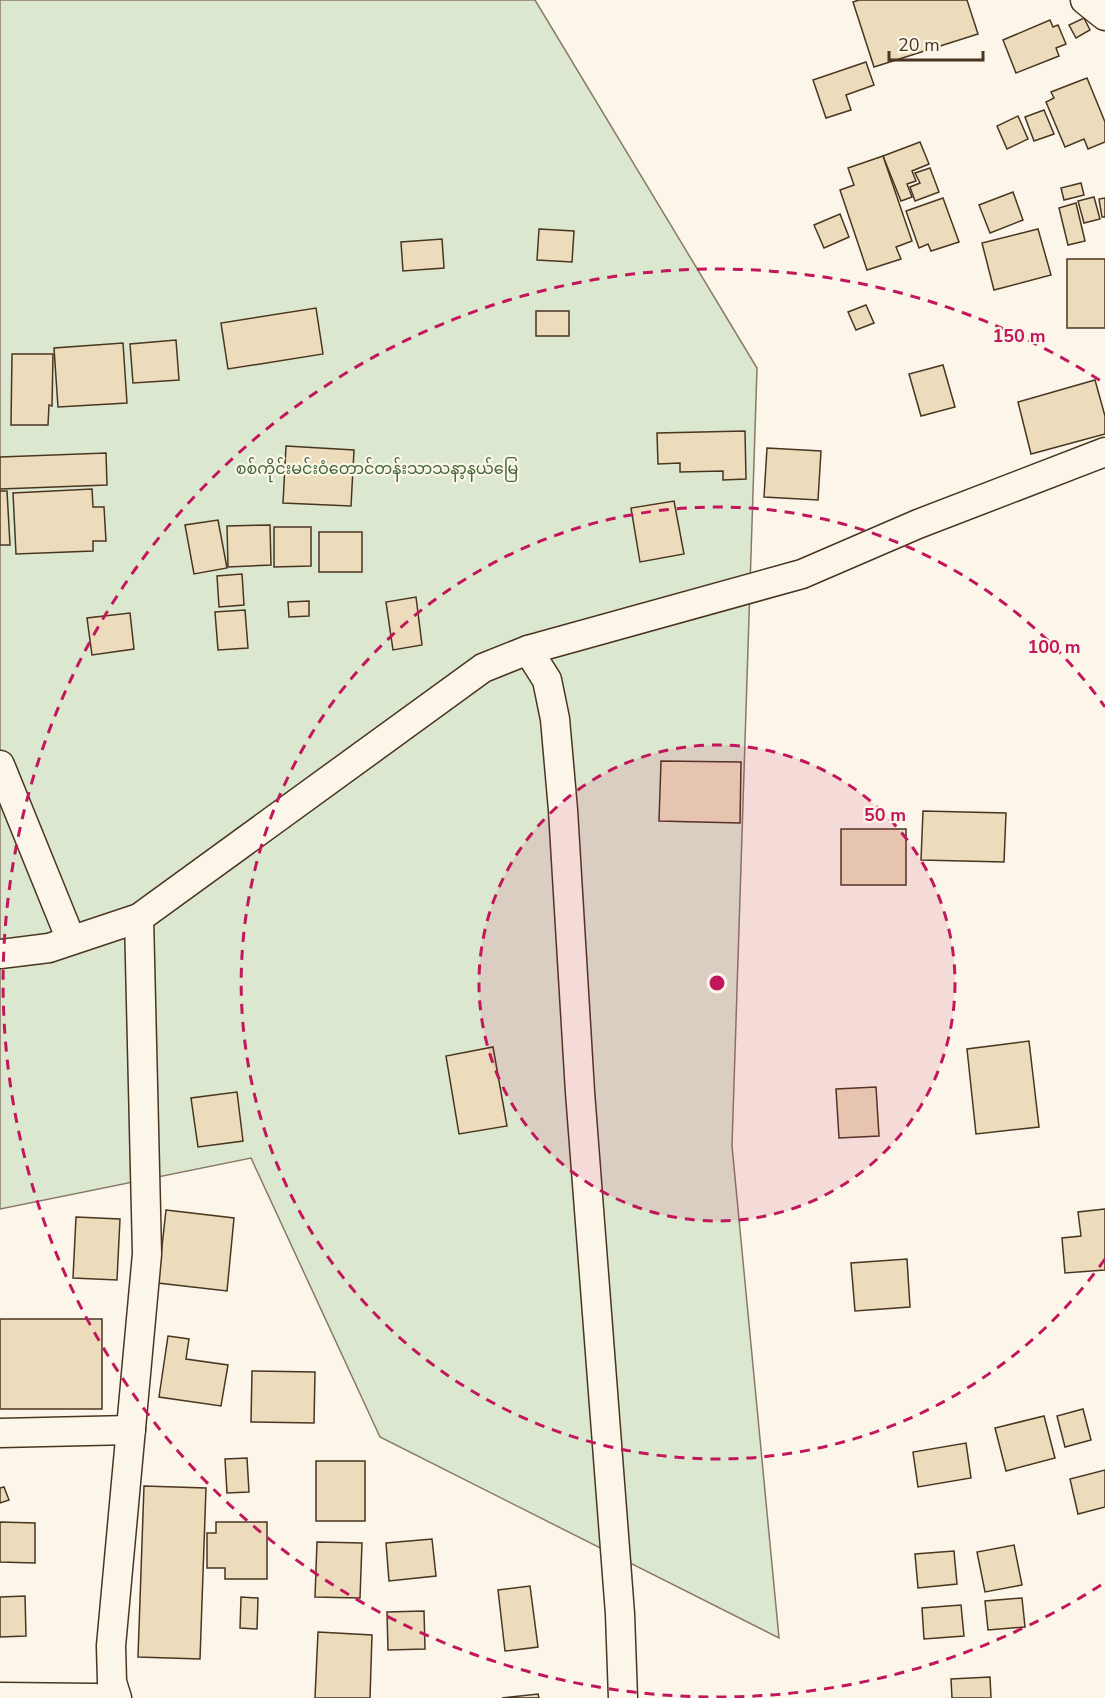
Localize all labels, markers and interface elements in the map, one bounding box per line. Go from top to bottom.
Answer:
scale bar [889,24,984,62]
text: 20 m [898,33,940,57]
text: 150 m [992,324,1046,348]
park label: စစ်ကိုင်းမင်းဝံတောင်တန်းသာသနာ့နယ်မြေ [236,457,518,483]
text: 100 m [1027,635,1081,659]
text: 50 m [864,803,906,827]
centre of rings [707,973,727,993]

